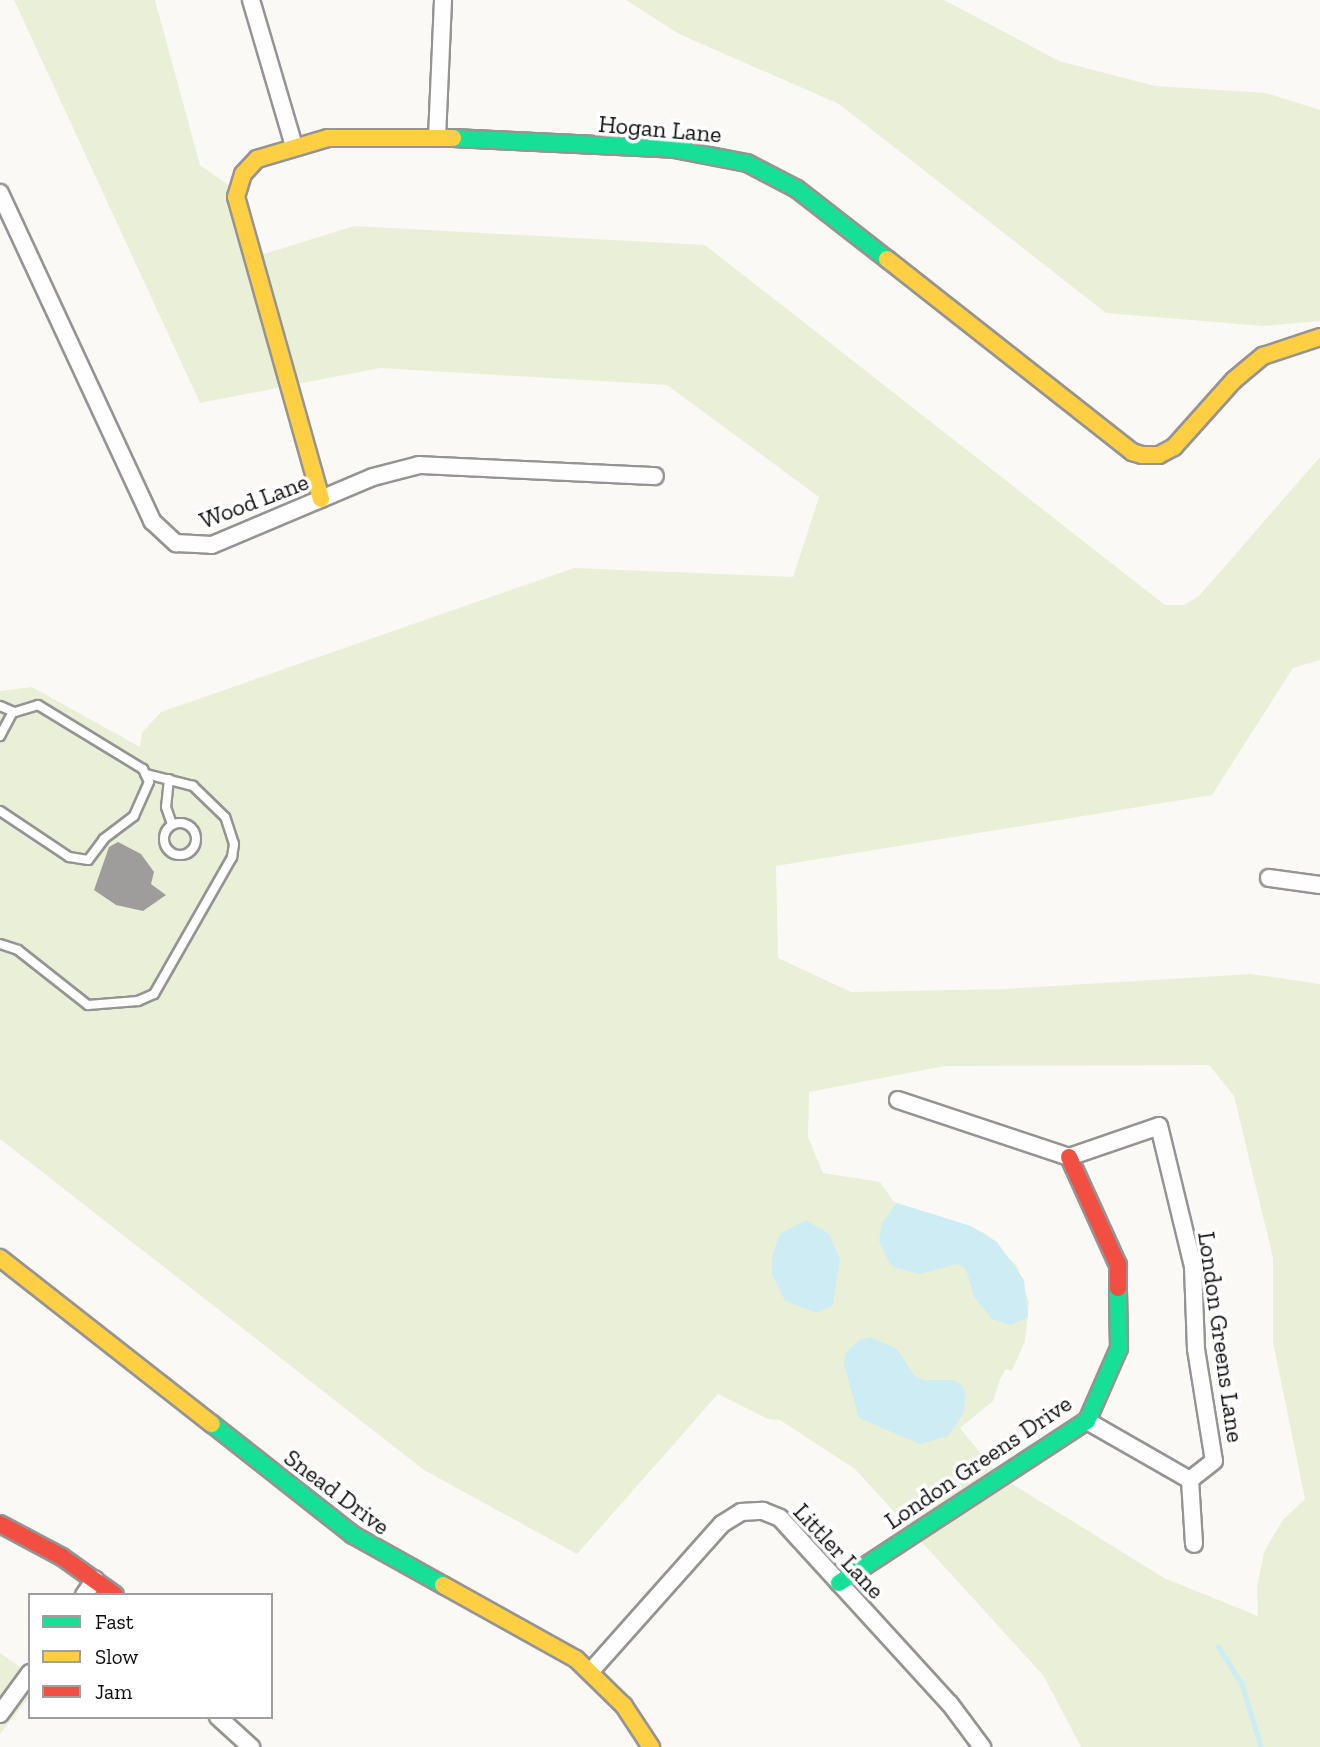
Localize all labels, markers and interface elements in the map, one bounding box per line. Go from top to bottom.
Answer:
street label: Hogan Lane [597,109,723,149]
street label: Wood Lane [196,467,312,535]
street label: London Greens Lane [1192,1230,1250,1444]
street label: London Greens Drive [879,1389,1077,1535]
street label: Snead Drive [279,1443,395,1541]
street label: Littler Lane [787,1497,891,1605]
legend [28,1593,273,1719]
text: Fast [95,1609,134,1634]
text: Slow [95,1644,138,1669]
text: Jam [95,1679,132,1704]

